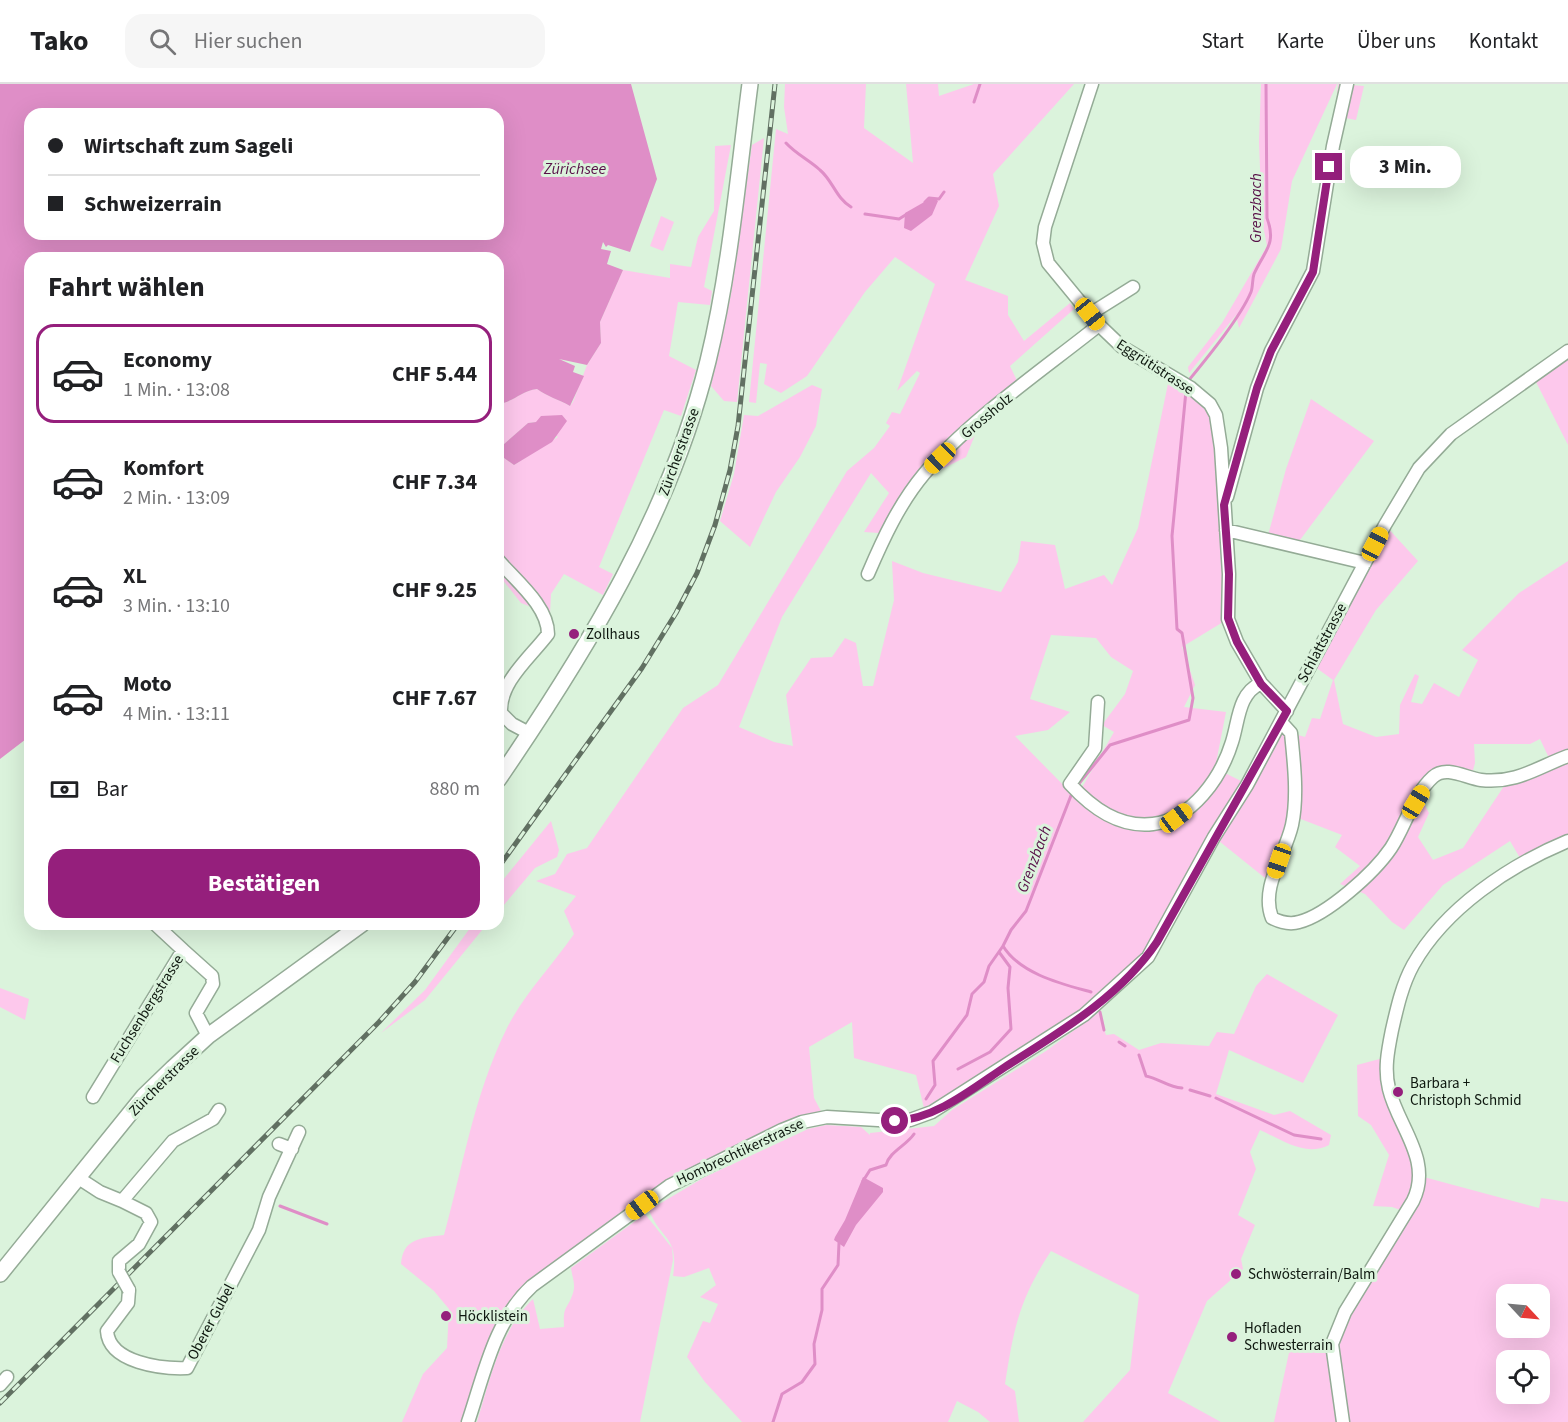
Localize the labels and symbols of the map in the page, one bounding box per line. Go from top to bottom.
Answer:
callout: 3 Min. [1350,146,1461,188]
route end [1315,153,1342,180]
water label: Zürichsee [543,158,607,180]
water label: Grenzbach [1245,173,1267,243]
car [1072,294,1108,334]
street label: Eggrütistrasse [1112,334,1198,400]
street label: Grossholz [957,388,1017,444]
street label: Zürcherstrasse [653,405,705,499]
car [921,439,959,477]
car [1359,524,1391,564]
street label: Schlattstrasse [1292,600,1352,686]
place label: Zollhaus [586,624,640,645]
marker: Zollhaus [567,627,581,641]
car [1399,782,1433,822]
car [1156,800,1196,836]
water label: Grenzbach [1011,822,1057,896]
car [1265,841,1293,881]
street label: Fuchsenbergstrasse [105,951,189,1067]
street label: Zürcherstrasse [124,1041,204,1121]
place label: Barbara + Christoph Schmid [1410,1073,1522,1111]
marker: Barbara + Christoph Schmid [1391,1085,1405,1099]
route start [881,1107,908,1134]
street label: Hombrechtikerstrasse [673,1113,807,1191]
car [622,1187,662,1223]
place label: Schwösterrain/Balm [1248,1264,1376,1285]
marker: Schwösterrain/Balm [1229,1267,1243,1281]
street label: Oberer Gubel [182,1280,240,1364]
north arrow [1496,1284,1550,1338]
place label: Höcklistein [458,1306,528,1327]
marker: Höcklistein [439,1309,453,1323]
place label: Hofladen Schwesterrain [1244,1318,1333,1356]
marker: Hofladen Schwesterrain [1225,1330,1239,1344]

